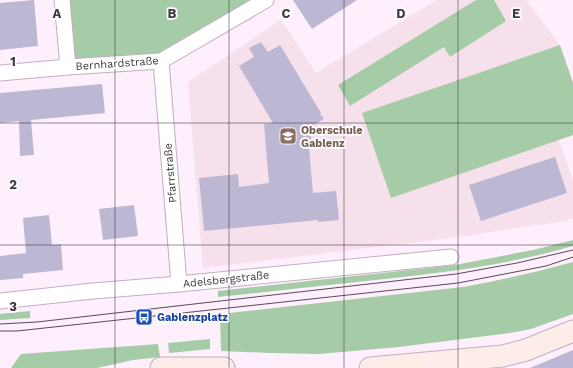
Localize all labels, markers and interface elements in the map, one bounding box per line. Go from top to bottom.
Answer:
text: A [53,6,62,21]
text: B [168,6,177,21]
text: C [282,6,291,21]
text: D [396,6,406,21]
text: E [512,6,520,21]
text: 1 [10,54,16,69]
street label: Bernhardstraße [75,54,159,73]
place label: Oberschule Gablenz [301,124,363,150]
school or university icon: Oberschule Gablenz [278,126,298,146]
street label: Pfarrstraße [161,143,180,203]
text: 2 [9,177,17,192]
street label: Adelsbergstraße [182,268,270,291]
text: 3 [9,299,17,314]
bus stop icon: Gablenzplatz [134,307,154,327]
place label: Gablenzplatz [157,311,228,324]

